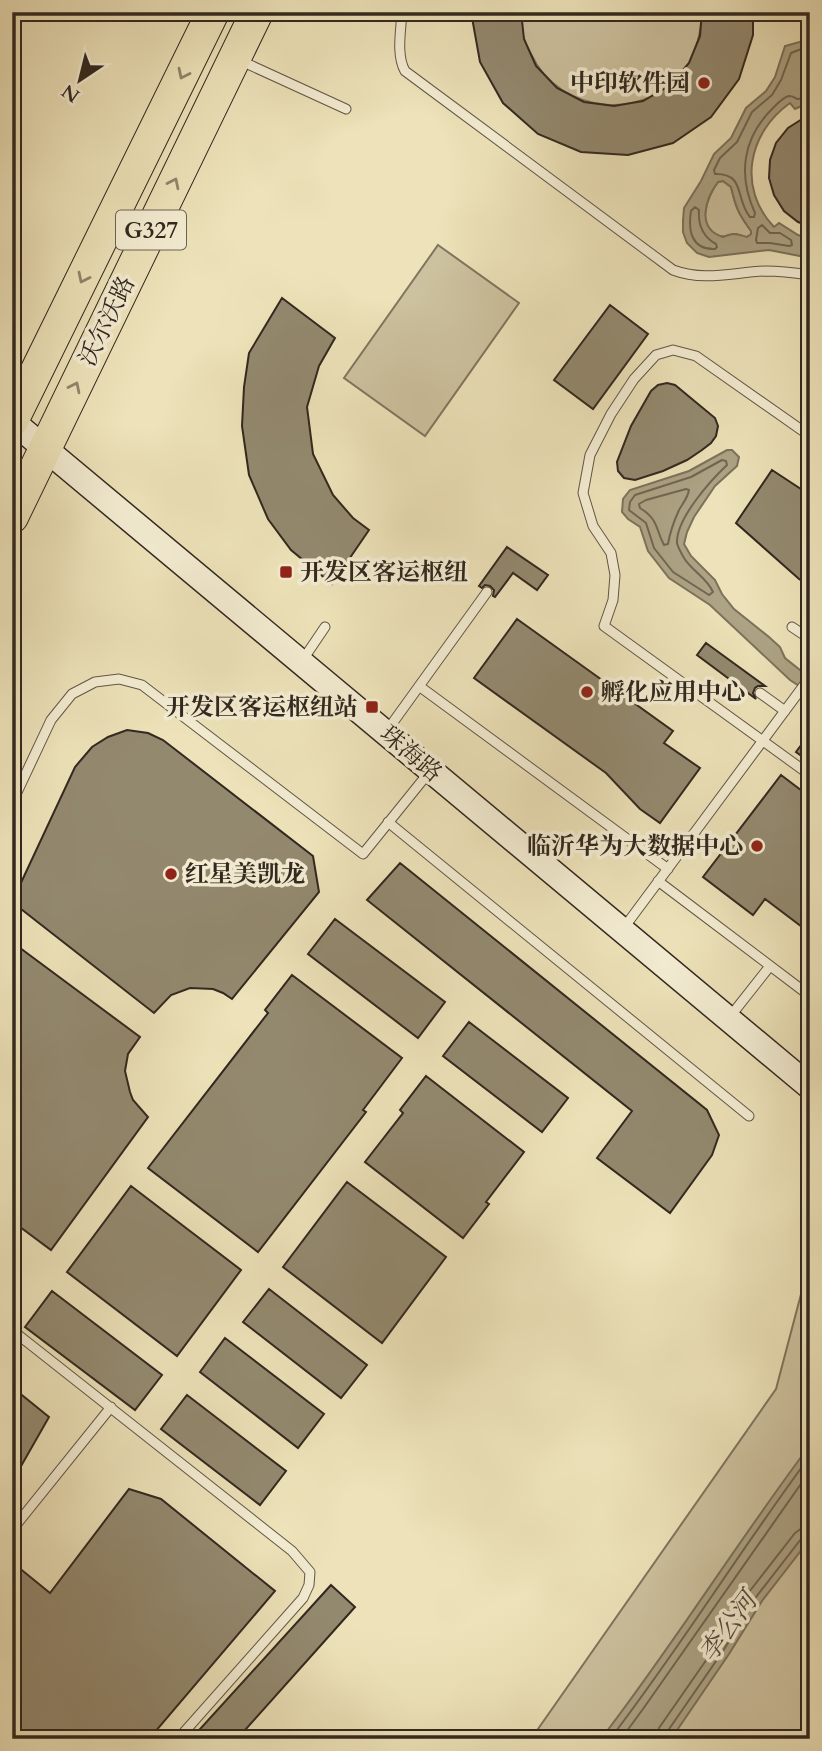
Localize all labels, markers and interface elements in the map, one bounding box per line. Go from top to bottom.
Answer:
north arrow [46,46,116,116]
one-way arrow [177,67,191,79]
place label: 中印软件园 [570,67,690,100]
marker: 中印软件园 [696,75,712,91]
text: N [56,77,85,108]
one-way arrow [166,178,180,190]
road number: G327 [116,210,186,249]
street label: 沃尔沃路 [71,271,143,371]
one-way arrow [77,271,91,283]
one-way arrow [67,382,81,394]
place label: 开发区客运枢纽 [300,556,468,589]
marker: 开发区客运枢纽 [278,564,294,580]
place label: 孵化应用中心 [601,676,745,709]
marker: 孵化应用中心 [579,684,595,700]
place label: 开发区客运枢纽站 [166,691,358,724]
marker: 开发区客运枢纽站 [364,699,380,715]
street label: 珠海路 [373,718,449,790]
place label: 临沂华为大数据中心 [527,830,743,863]
marker: 临沂华为大数据中心 [749,838,765,854]
place label: 红星美凯龙 [185,858,305,891]
marker: 红星美凯龙 [163,866,179,882]
water label: 李公河 [691,1582,767,1669]

